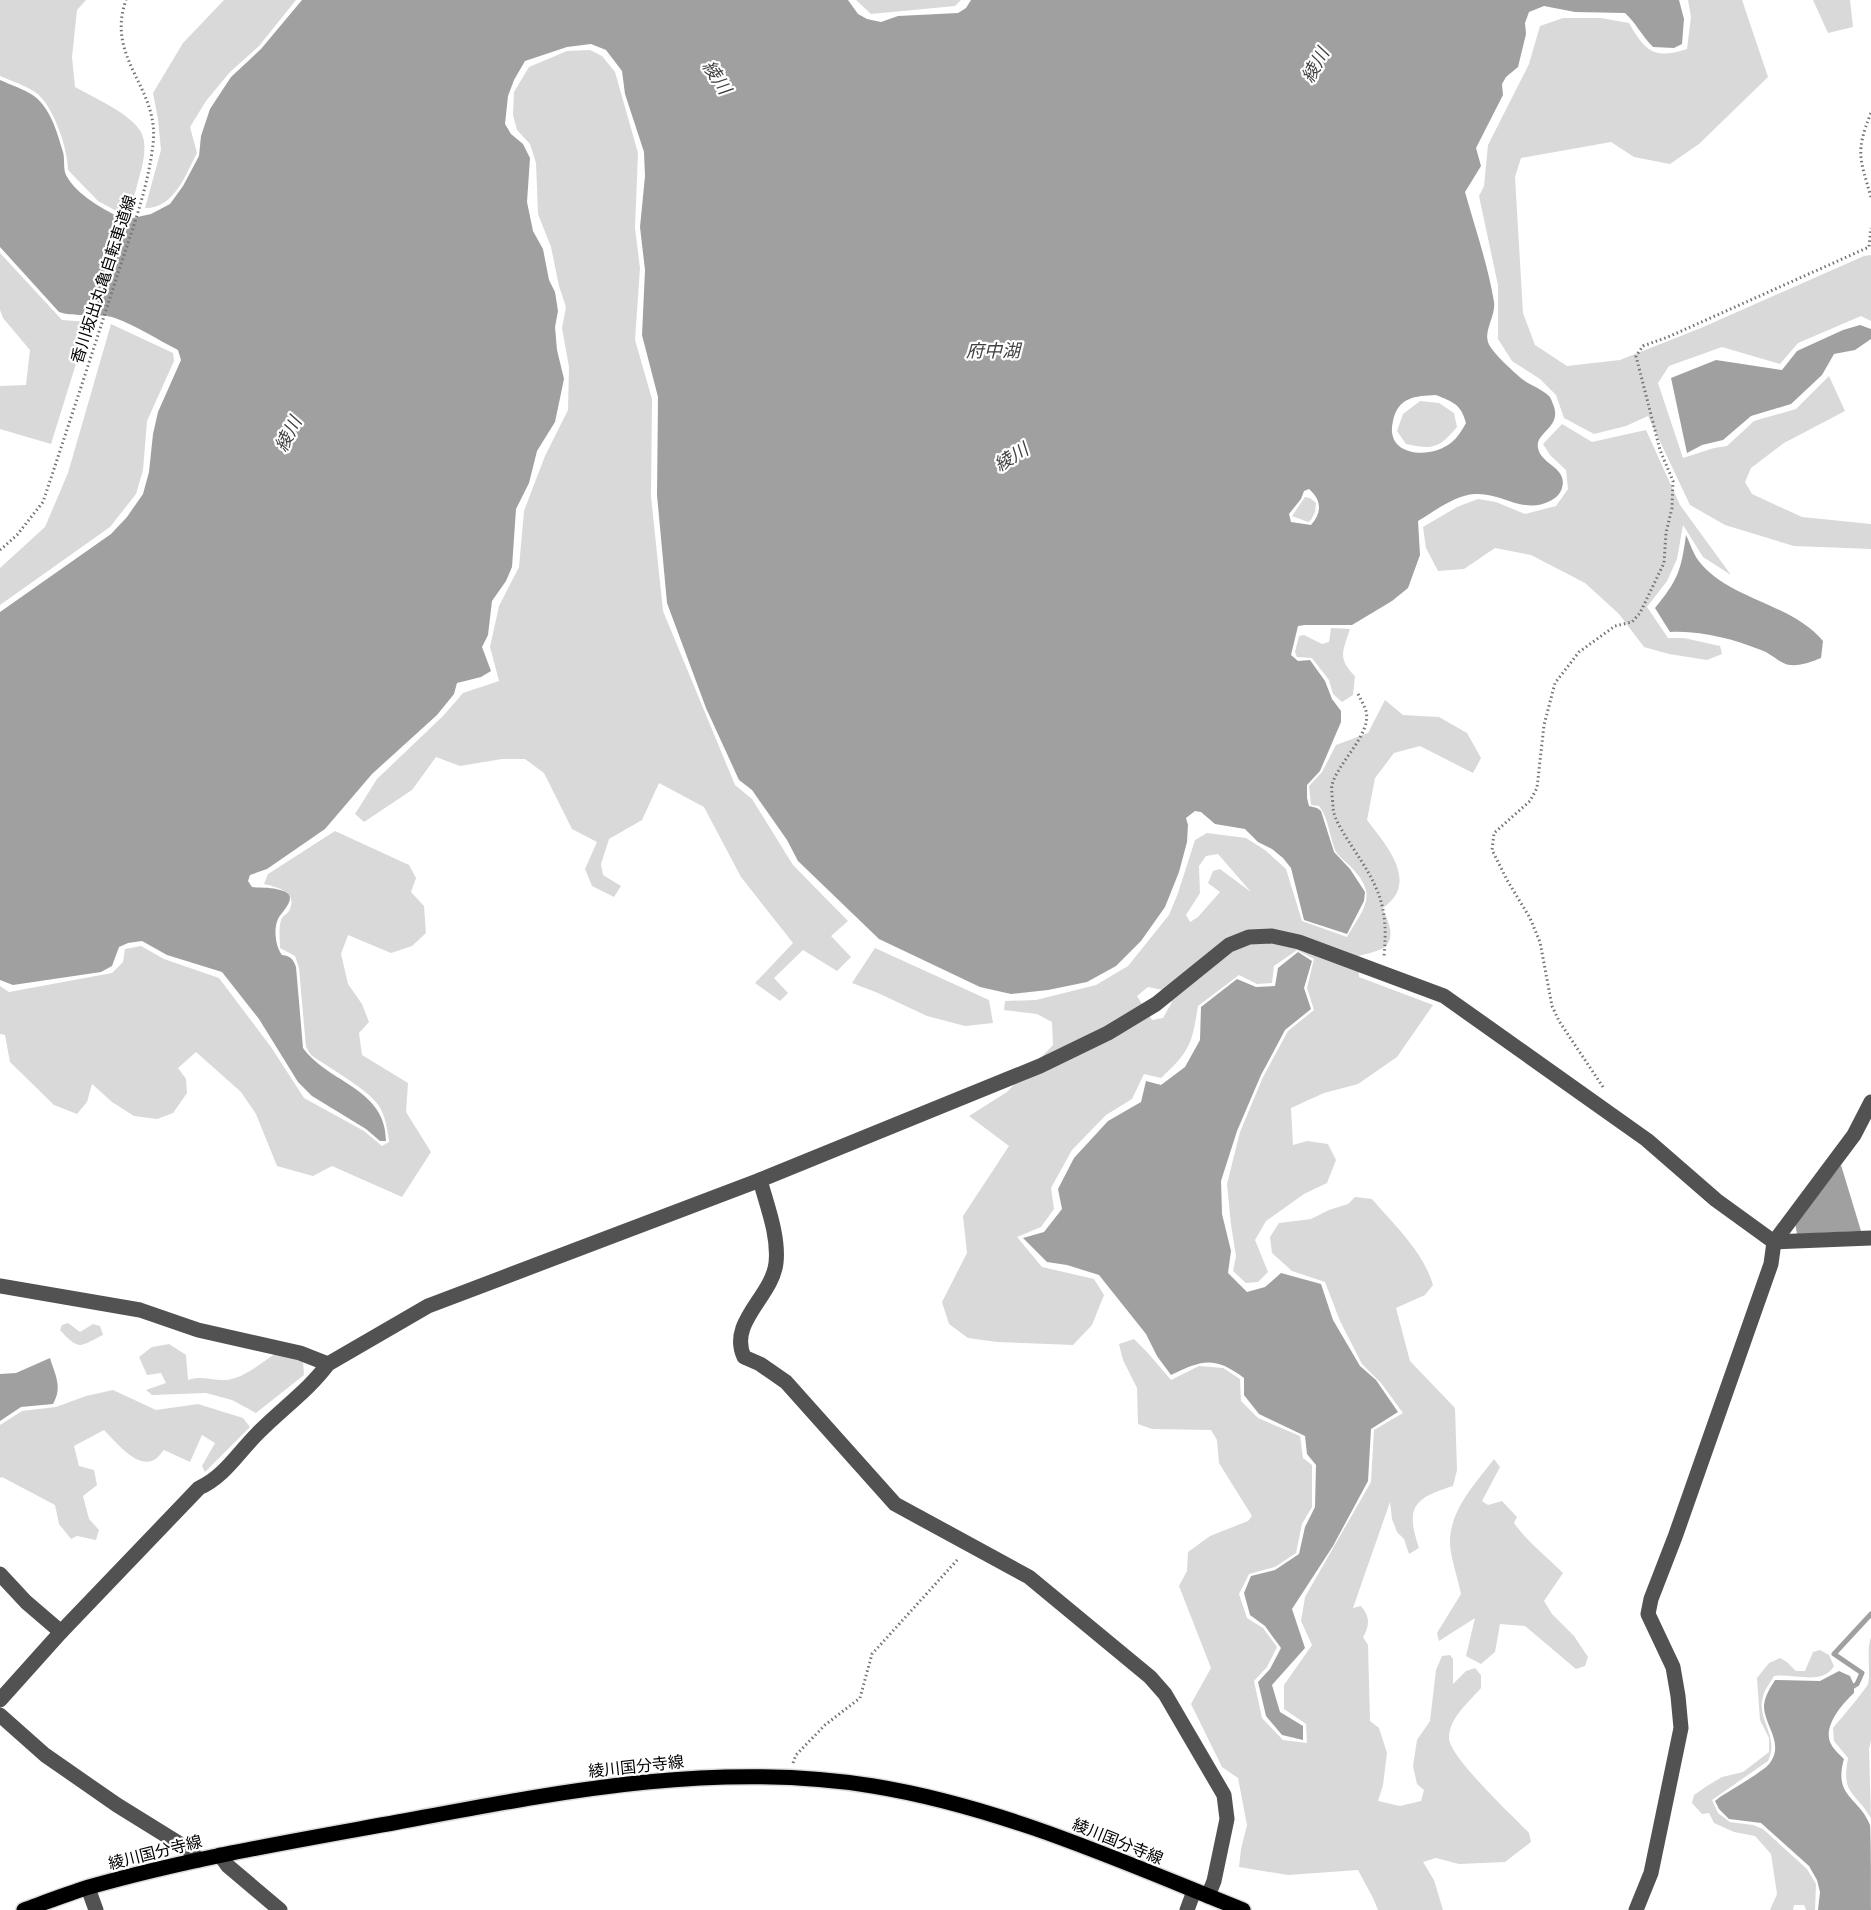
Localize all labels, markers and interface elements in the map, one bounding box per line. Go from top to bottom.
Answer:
water label: 綾川 [1296,42,1335,86]
water label: 綾川 [698,56,738,100]
street label: 香川坂出丸亀自転車道線 [66,192,140,366]
water label: 府中湖 [966,339,1023,362]
water label: 綾川 [270,411,307,455]
water label: 綾川 [990,437,1034,476]
street label: 綾川国分寺線 [587,1751,685,1781]
street label: 綾川国分寺線 [1070,1814,1166,1868]
street label: 綾川国分寺線 [106,1831,204,1873]

